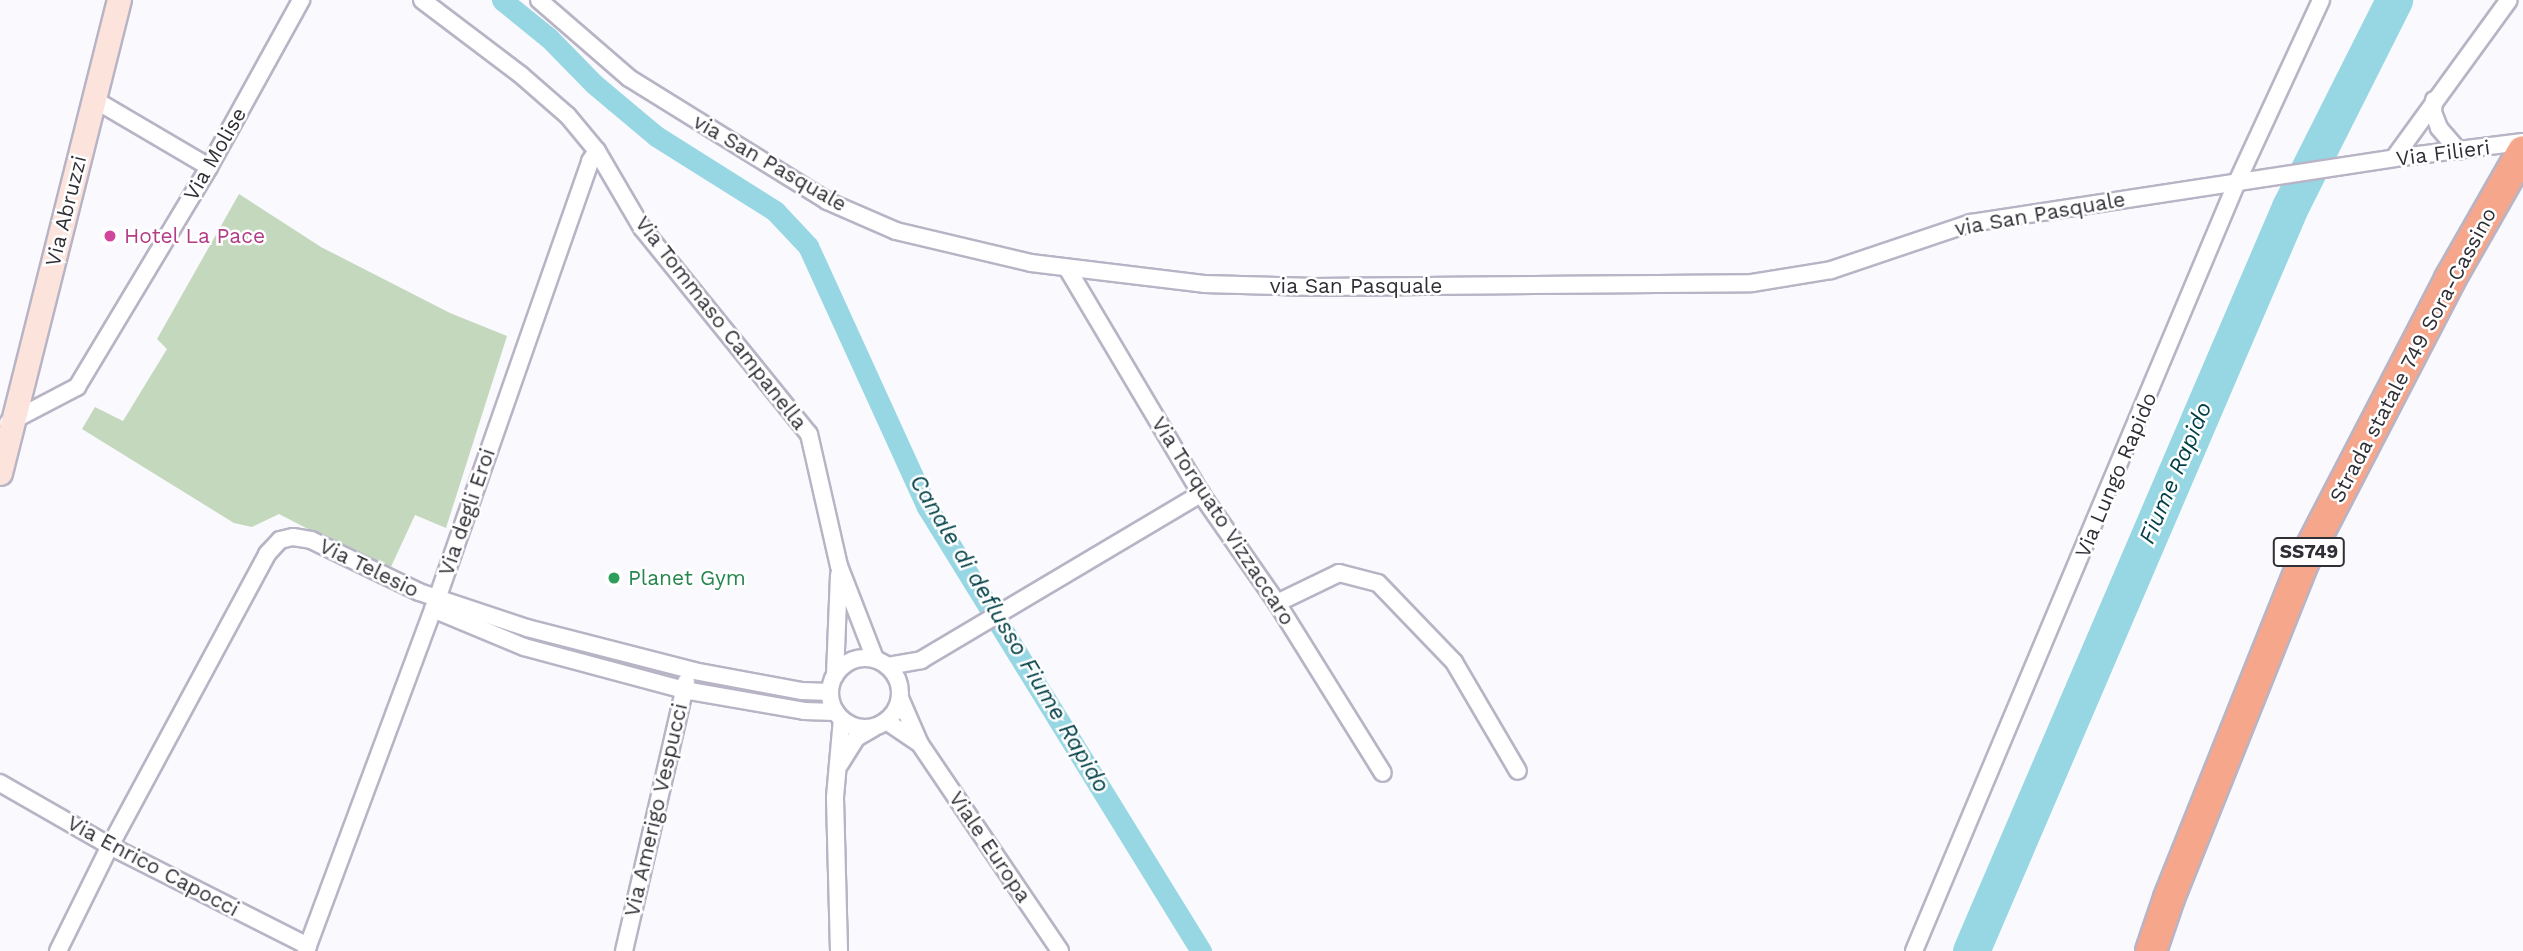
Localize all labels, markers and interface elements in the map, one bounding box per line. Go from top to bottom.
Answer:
street label: Via Molise [178,103,252,205]
street label: via San Pasquale [689,109,851,217]
street label: Via Filieri [2394,135,2492,171]
street label: Via Abruzzi [40,152,92,270]
street label: via San Pasquale [1953,187,2127,241]
street label: Strada statale 749 Sora-Cassino [2324,203,2502,507]
street label: Via Tommaso Campanella [629,211,813,435]
place label: Hotel La Pace [124,223,266,249]
marker: Hotel La Pace [102,228,118,244]
street label: via San Pasquale [1269,273,1443,299]
street label: Via Lungo Rapido [2070,388,2162,562]
water label: Fiume Rapido [2134,398,2218,548]
street label: Via Torquato Vizzaccaro [1146,411,1300,631]
street label: Via degli Eroi [433,445,501,579]
water label: Canale di deflusso Fiume Rapido [903,470,1115,798]
street label: Via Telesio [315,533,423,603]
road number: SS749 [2272,537,2346,568]
place label: Planet Gym [628,565,746,591]
marker: Planet Gym [606,570,622,586]
street label: Via Amerigo Vespucci [619,700,693,920]
street label: Viale Europa [944,787,1036,907]
street label: Via Enrico Capocci [63,810,243,922]

